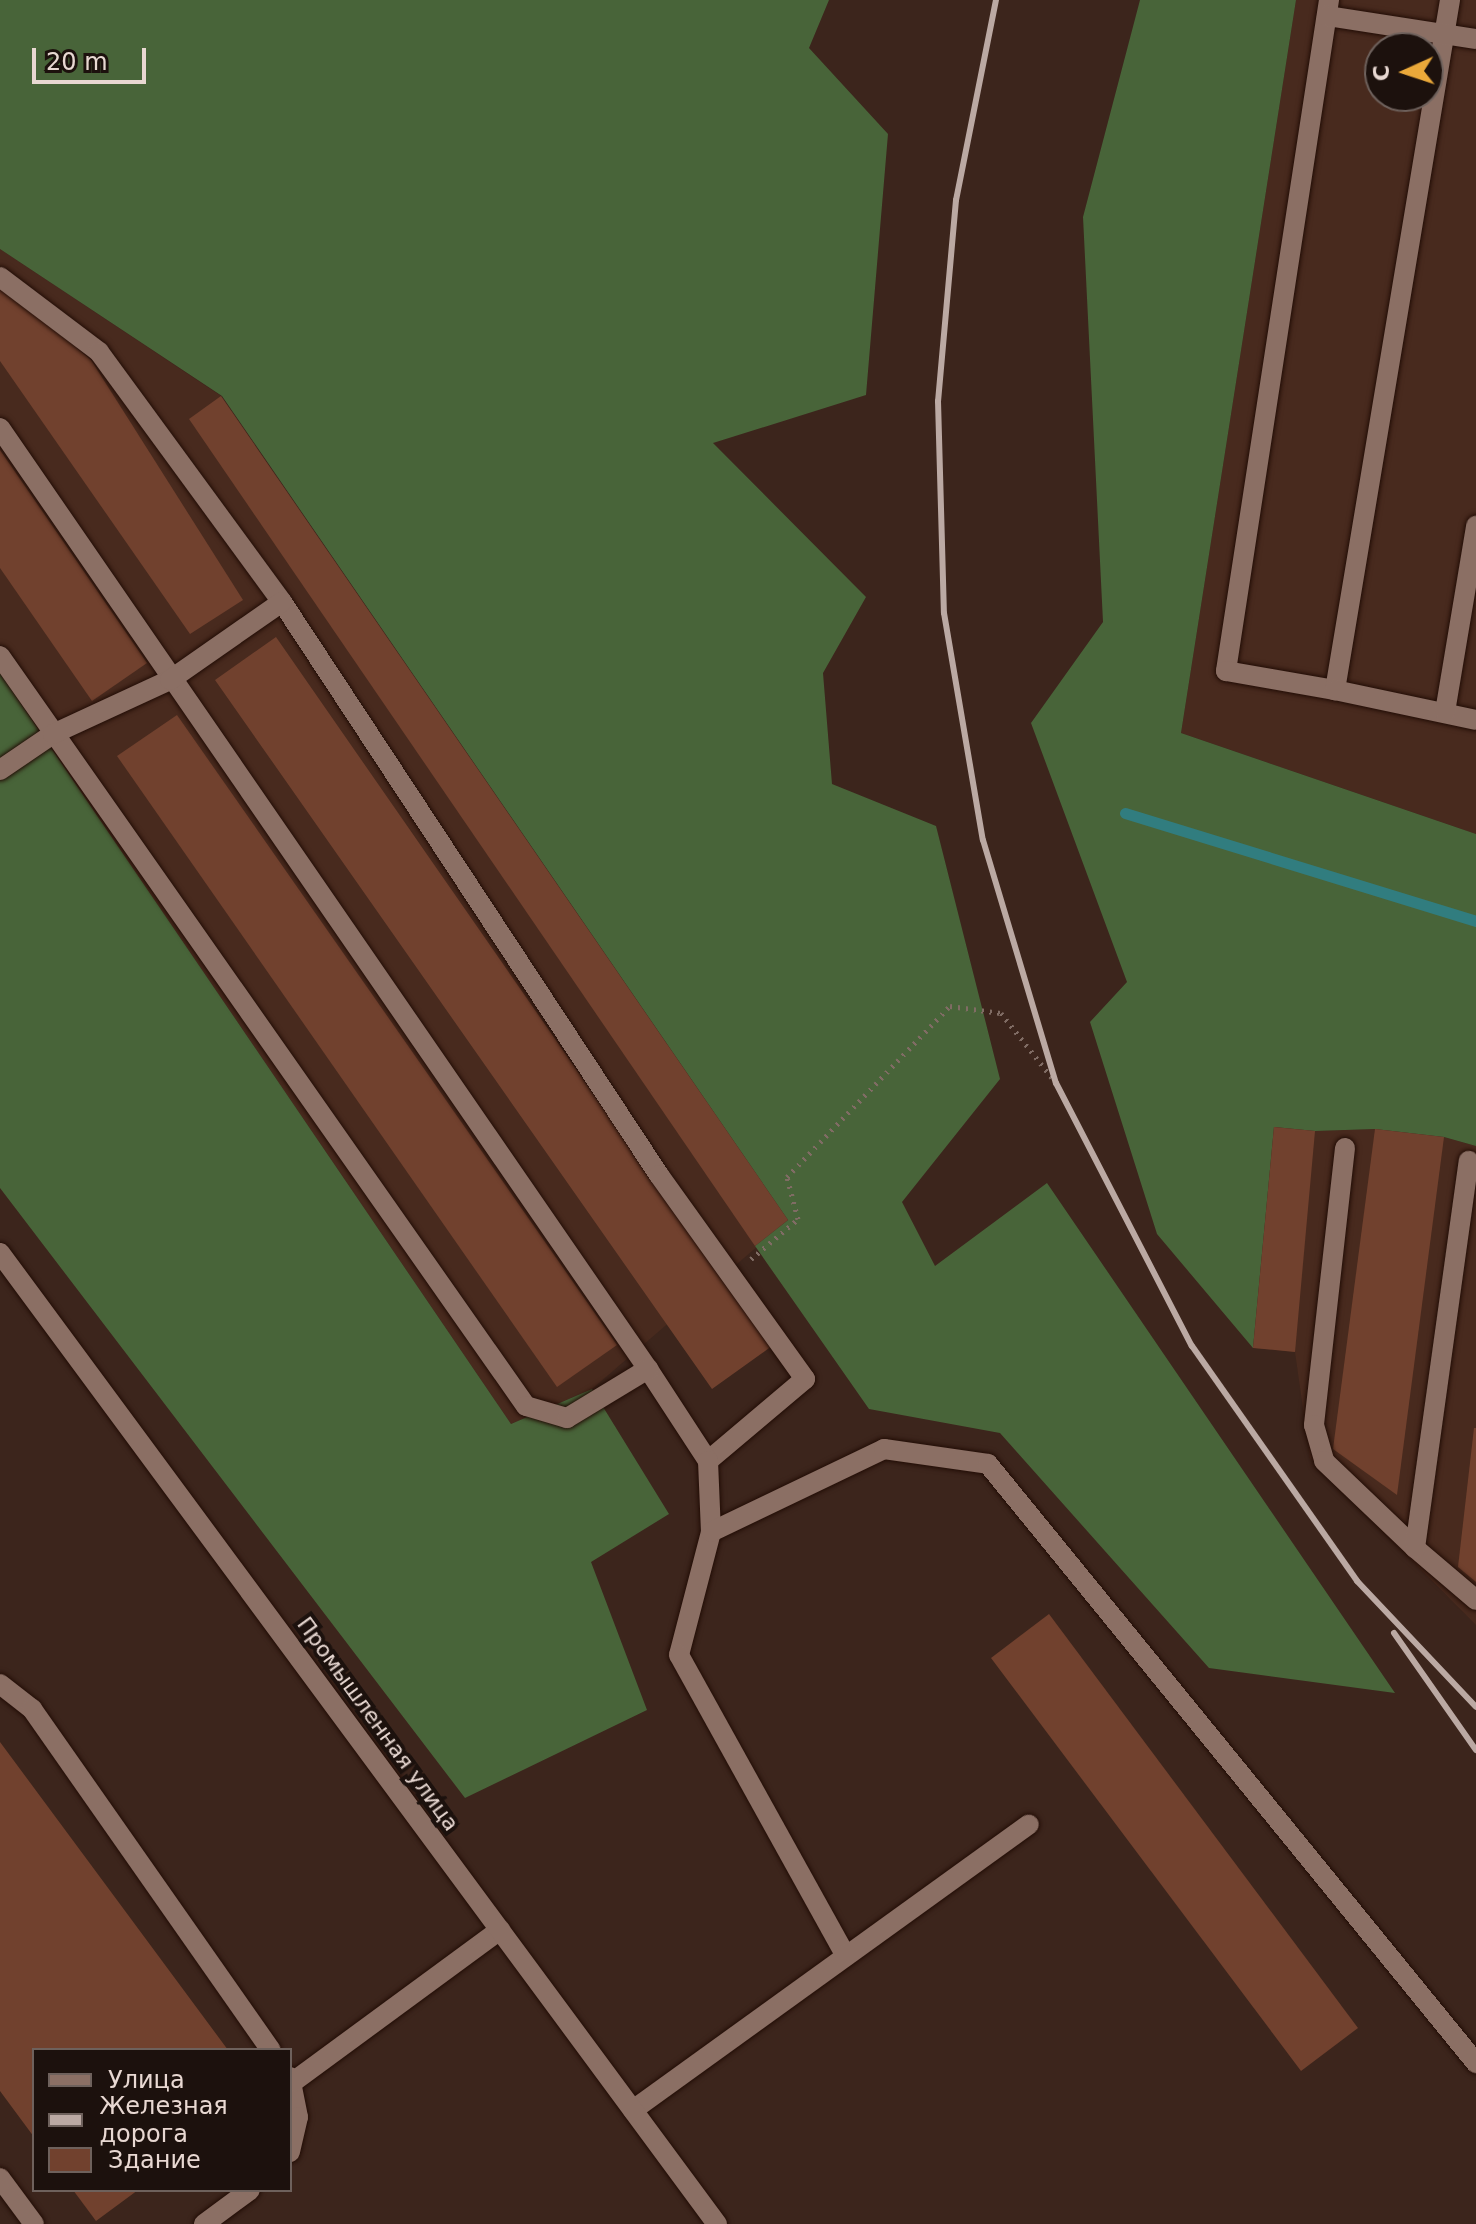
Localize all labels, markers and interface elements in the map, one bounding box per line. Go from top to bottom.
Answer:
scale bar [36,32,150,82]
north arrow [1364,32,1444,112]
text: 20 m [46,48,108,76]
text: С [1369,64,1394,82]
street label: Промышленная улица [292,1612,464,1836]
legend [32,2048,292,2192]
text: Улица [108,2066,185,2094]
text: Железная дорога [99,2092,228,2148]
text: Здание [108,2146,201,2174]

